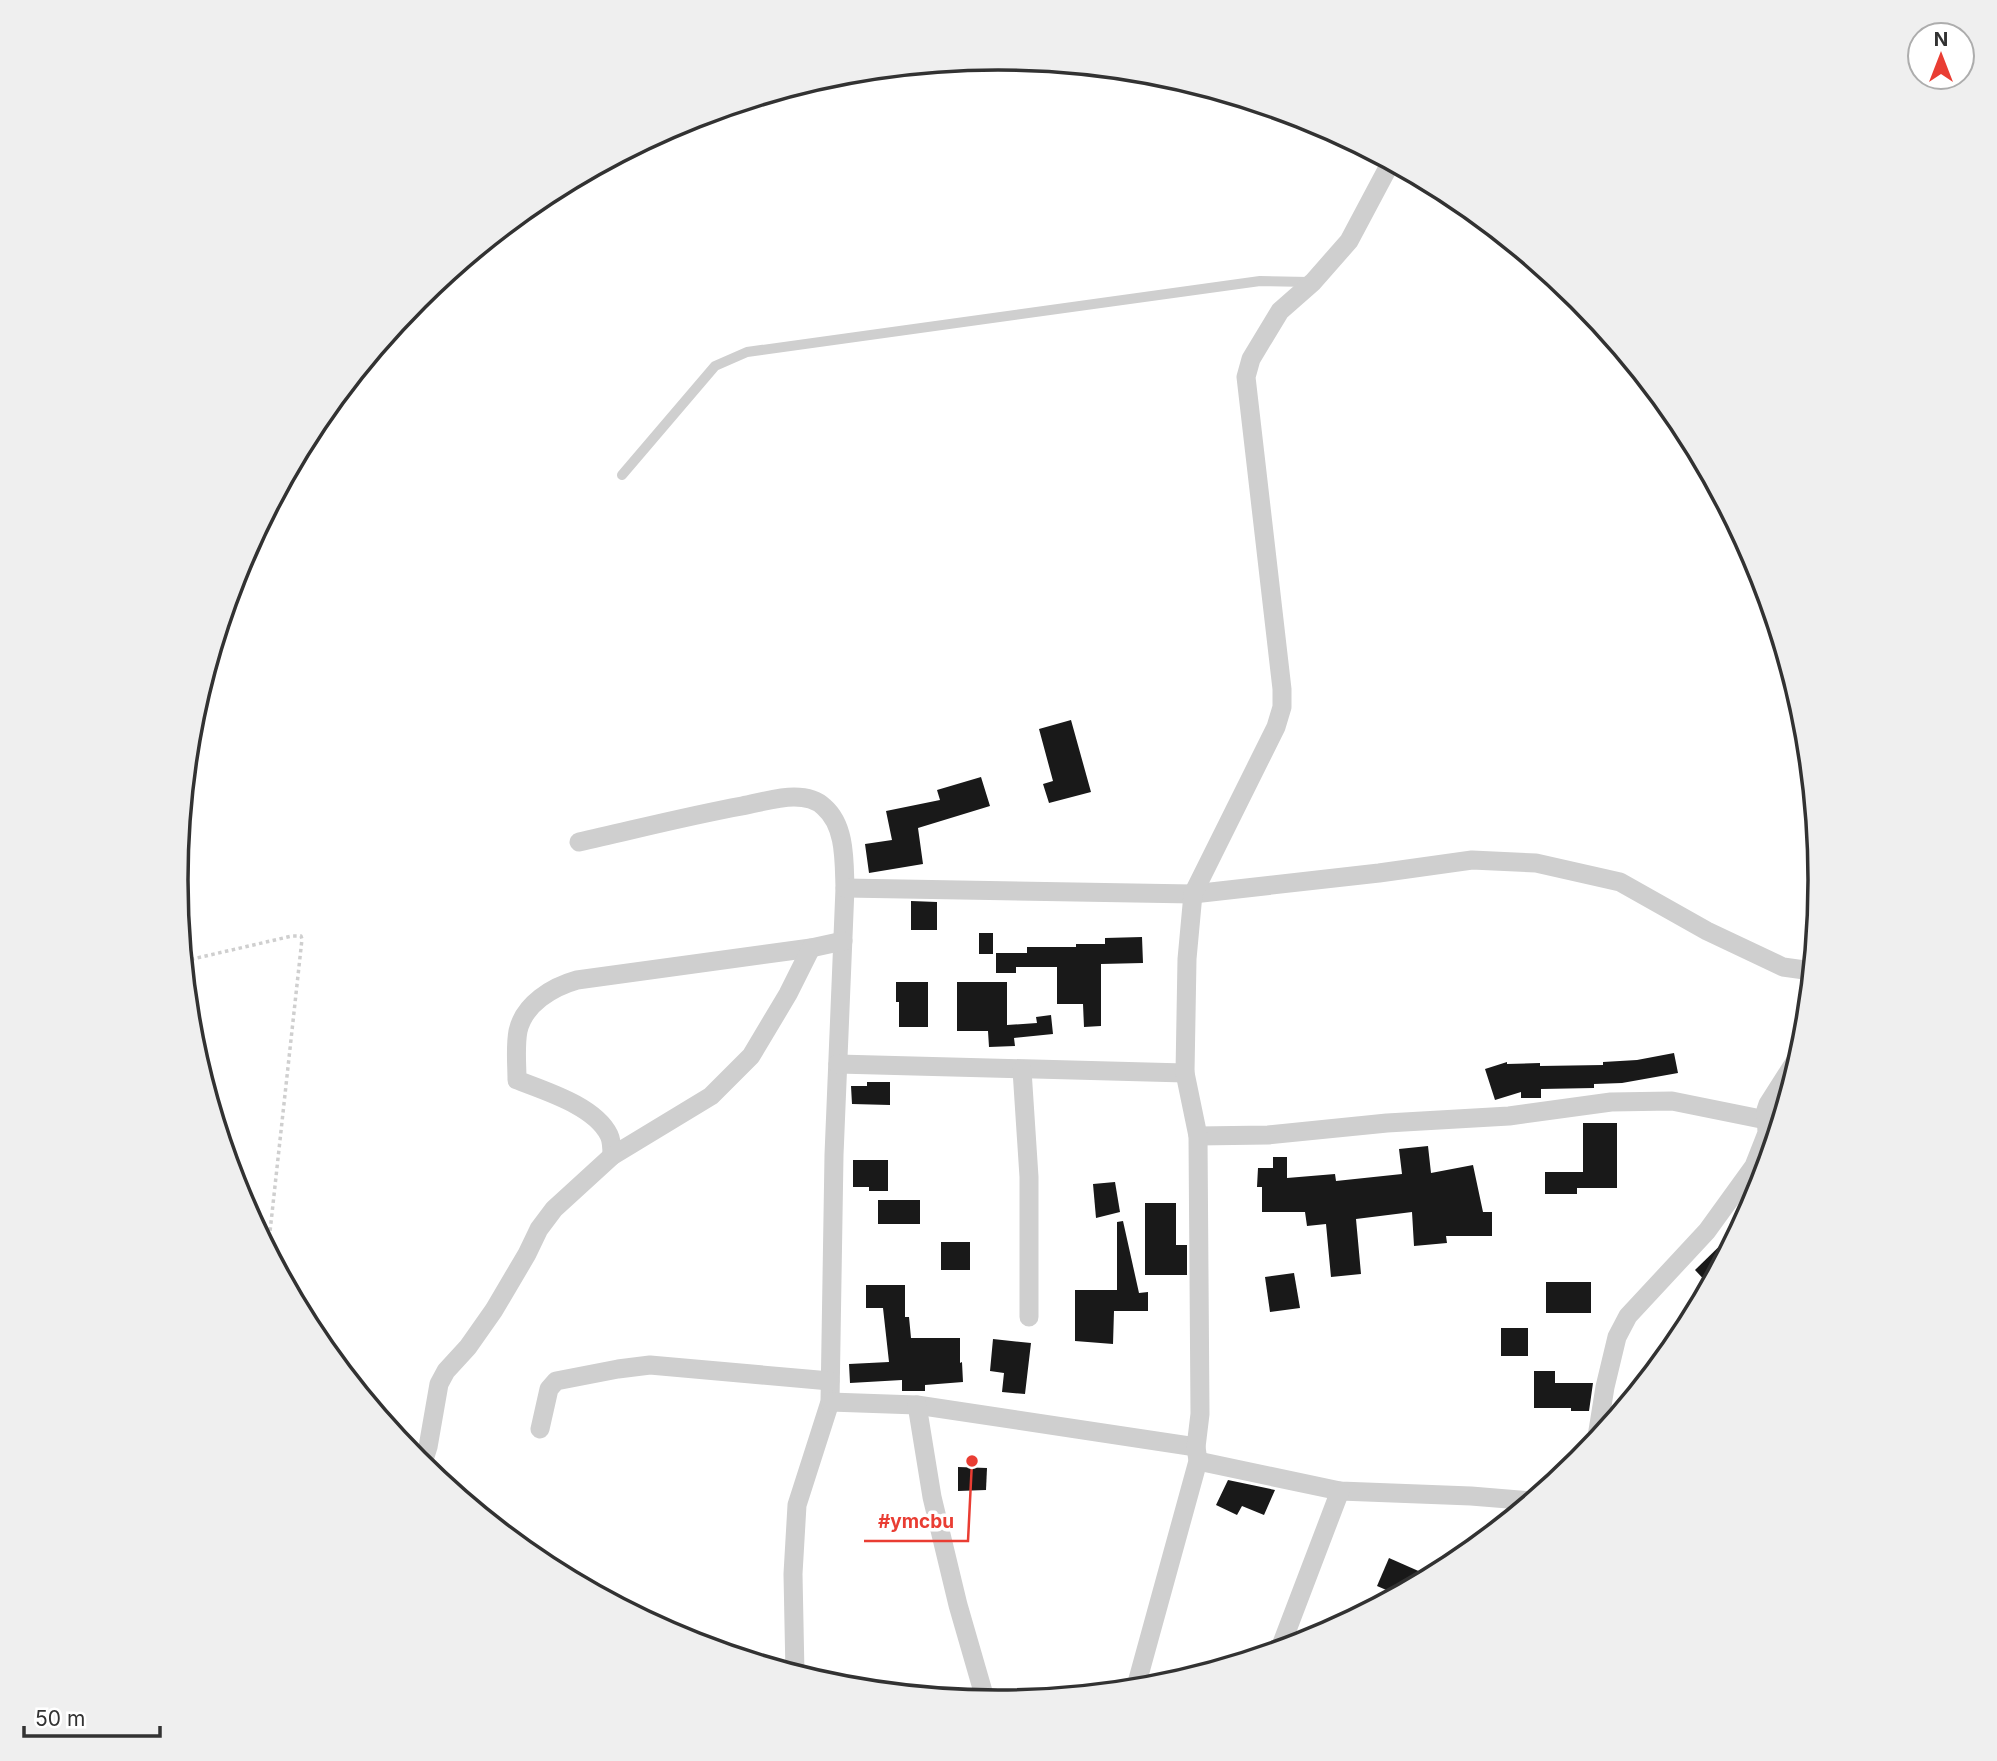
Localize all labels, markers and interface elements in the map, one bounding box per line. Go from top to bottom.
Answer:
north arrow [1906,21,1976,91]
text: N [1934,28,1948,51]
callout: #ymcbu [864,1501,968,1541]
text: #ymcbu [878,1510,954,1533]
scale bar [24,1694,161,1738]
text: 50 m [35,1706,85,1731]

